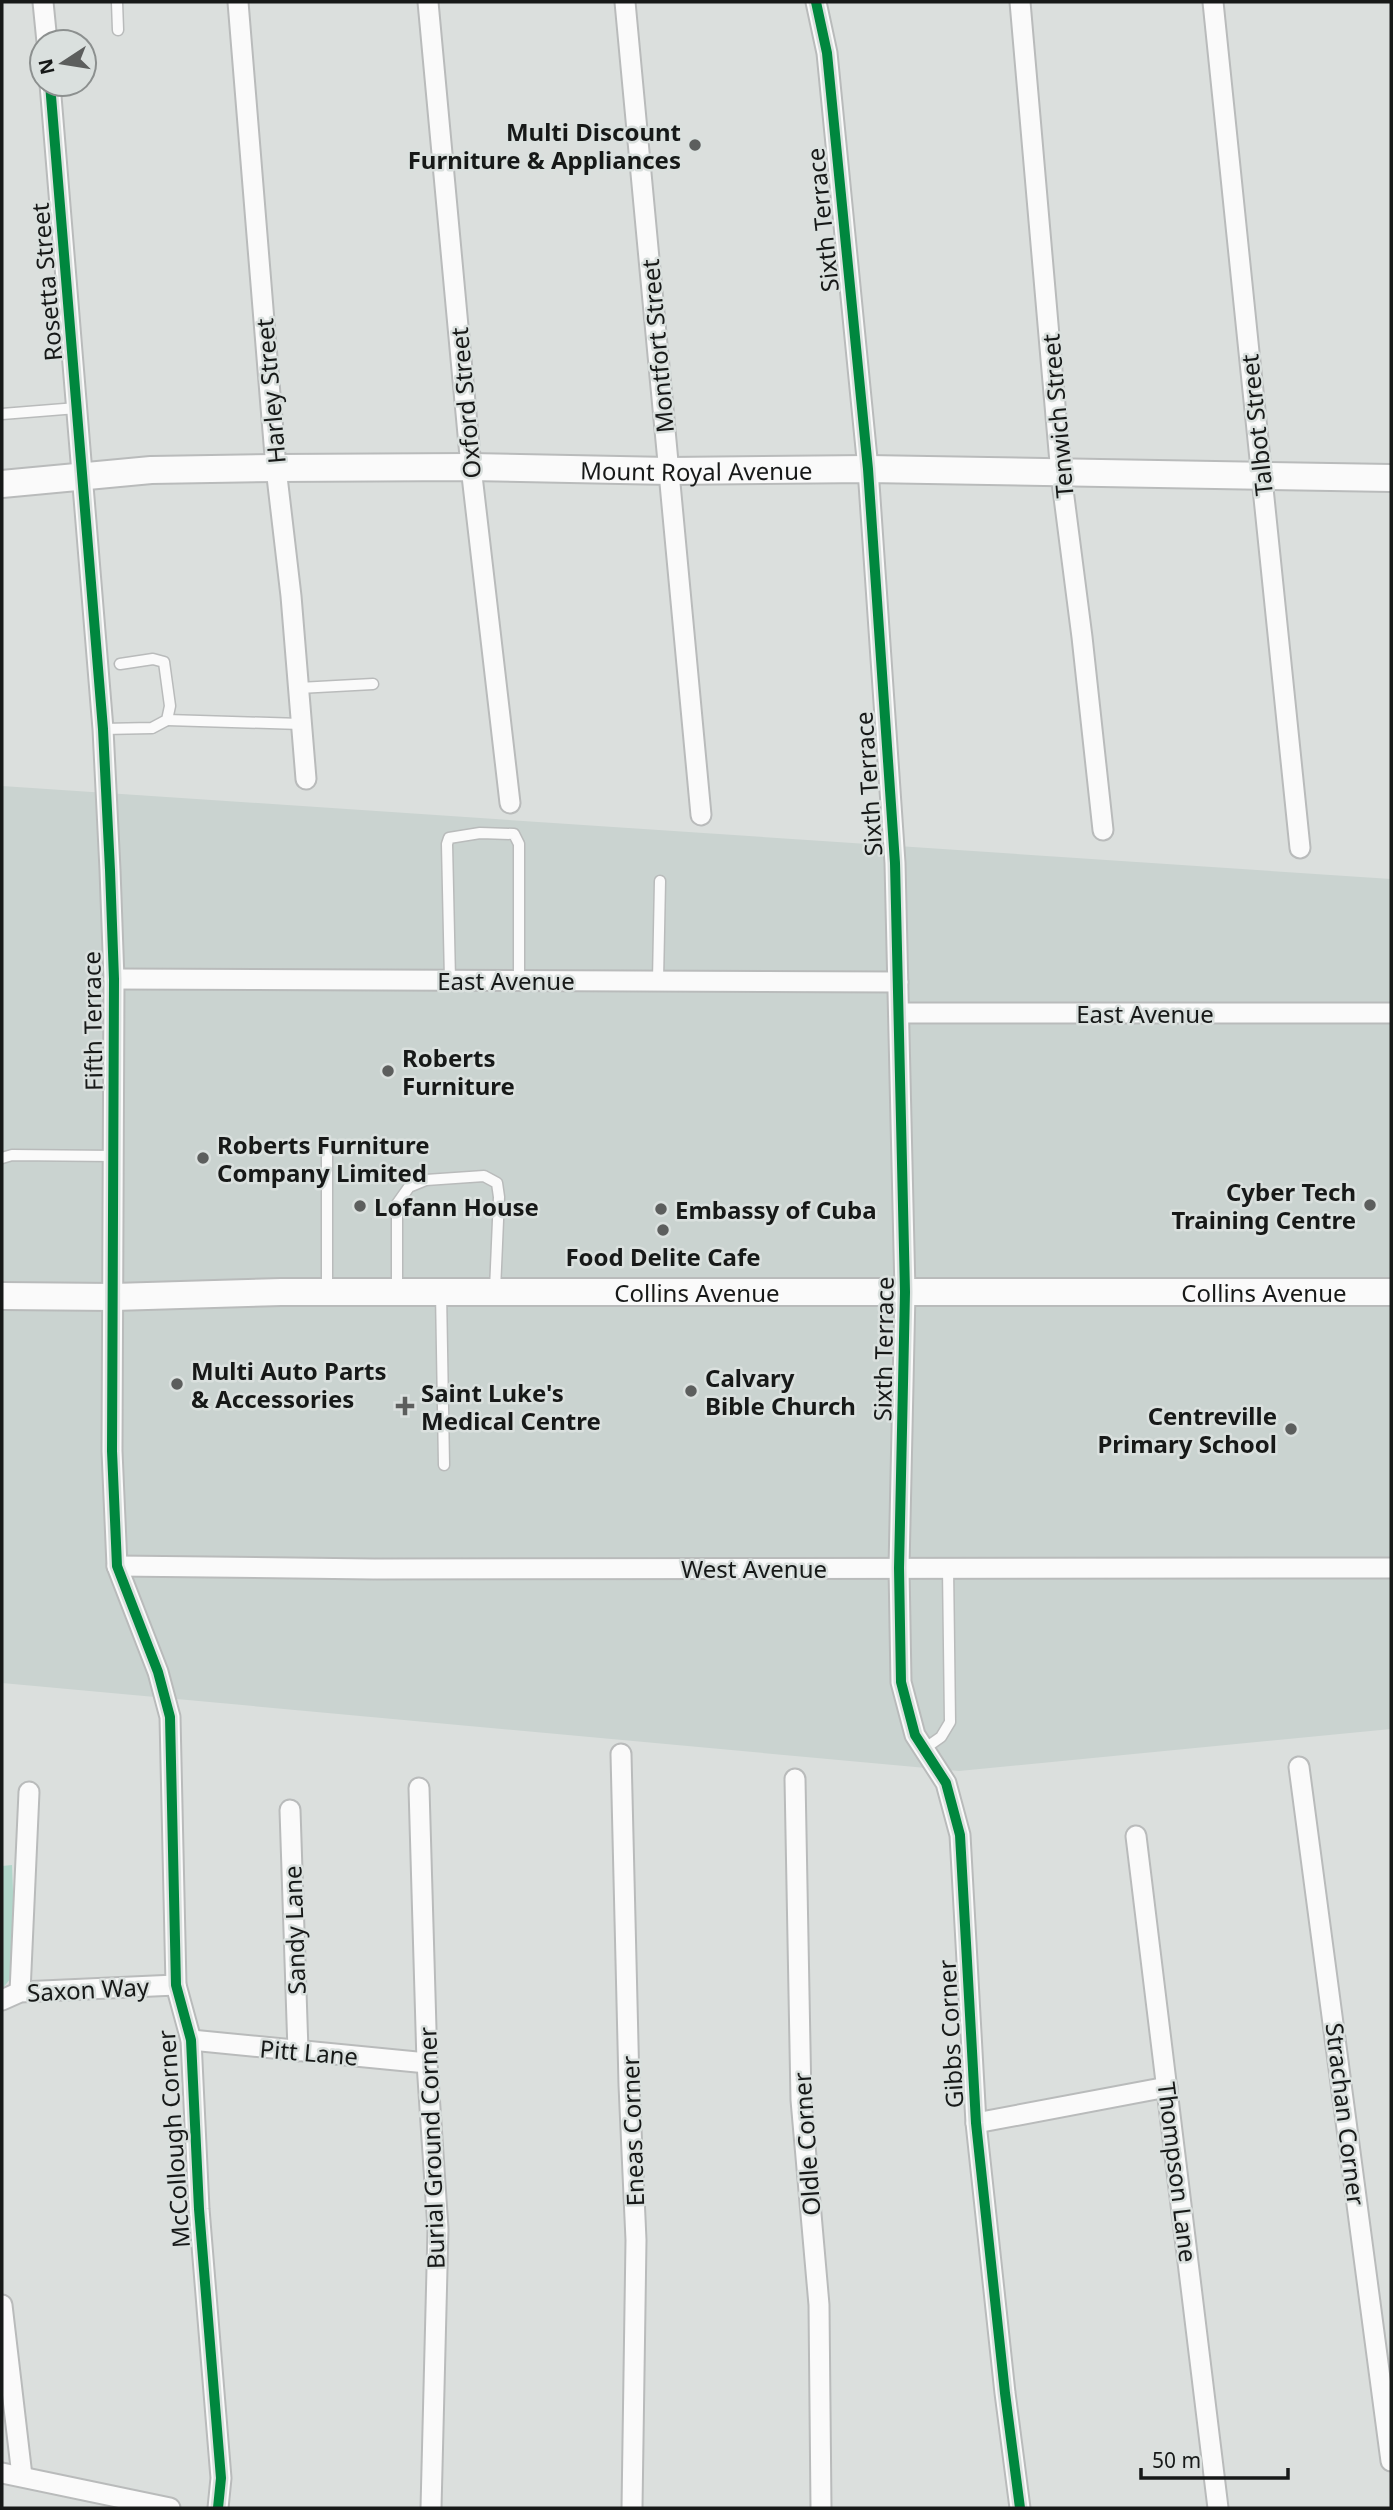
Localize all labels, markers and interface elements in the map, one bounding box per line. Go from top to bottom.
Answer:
north arrow [28,28,98,98]
text: N [32,56,61,77]
place label: Multi Discount Furniture & Appliances [408,115,681,176]
marker: Multi Discount Furniture & Appliances [687,137,703,153]
street label: Sixth Terrace [798,146,846,294]
street label: Rosetta Street [23,201,69,362]
street label: Montfort Street [633,257,681,434]
street label: Harley Street [247,317,293,465]
street label: Oxford Street [442,326,488,480]
street label: Tenwich Street [1033,332,1081,499]
street label: Talbot Street [1232,352,1280,497]
street label: Mount Royal Avenue [580,453,813,488]
street label: Sixth Terrace [846,711,890,857]
street label: Fifth Terrace [74,951,110,1091]
street label: East Avenue [437,964,575,997]
street label: East Avenue [1076,997,1214,1030]
place label: Roberts Furniture [402,1041,515,1102]
marker: Roberts Furniture [380,1063,396,1079]
place label: Roberts Furniture Company Limited [217,1128,430,1189]
marker: Roberts Furniture Company Limited [195,1150,211,1166]
place label: Cyber Tech Training Centre [1171,1175,1356,1236]
place label: Lofann House [374,1190,539,1223]
place label: Embassy of Cuba [675,1193,877,1226]
marker: Cyber Tech Training Centre [1362,1197,1378,1213]
marker: Lofann House [352,1198,368,1214]
marker: Embassy of Cuba [653,1201,669,1217]
marker: Food Delite Cafe [655,1222,671,1238]
place label: Food Delite Cafe [565,1240,761,1273]
street label: Collins Avenue [614,1276,780,1309]
street label: Sixth Terrace [865,1276,901,1422]
street label: Collins Avenue [1181,1276,1347,1309]
place label: Multi Auto Parts & Accessories [191,1354,387,1415]
place label: Calvary Bible Church [705,1361,856,1422]
marker: Multi Auto Parts & Accessories [169,1376,185,1392]
place label: Saint Luke's Medical Centre [421,1376,601,1437]
marker: Calvary Bible Church [683,1383,699,1399]
marker: Saint Luke's Medical Centre [395,1396,415,1416]
place label: Centreville Primary School [1097,1399,1277,1460]
marker: Centreville Primary School [1283,1421,1299,1437]
street label: West Avenue [681,1552,827,1585]
street label: Sandy Lane [275,1865,313,1995]
street label: Gibbs Corner [930,1959,970,2109]
street label: Saxon Way [26,1969,151,2009]
street label: Strachan Corner [1318,2021,1374,2207]
street label: Burial Ground Corner [410,2026,452,2270]
street label: McCollough Corner [149,2029,197,2249]
street label: Pitt Lane [258,2031,360,2073]
street label: Eneas Corner [613,2055,651,2207]
street label: Oldle Corner [785,2071,827,2217]
street label: Thompson Lane [1151,2080,1205,2264]
scale bar [1141,2436,1288,2480]
text: 50 m [1152,2446,1201,2474]

